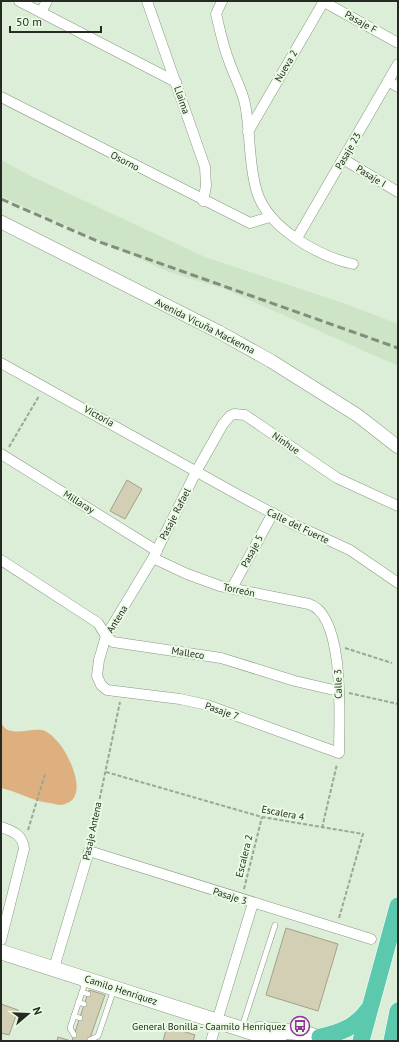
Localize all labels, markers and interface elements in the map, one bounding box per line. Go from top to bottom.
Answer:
scale bar [10,8,101,34]
street label: Pasaje F [343,8,379,36]
text: 50 m [16,14,42,29]
street label: Nueva 2 [272,48,300,84]
street label: Llaima [171,84,193,116]
street label: Pasaje 23 [332,130,364,172]
street label: Osorno [108,148,142,174]
street label: Pasaje I [354,162,388,190]
street label: Avenida Vicuña Mackenna [153,295,257,357]
street label: Victoria [81,402,116,430]
street label: Ninhue [270,429,302,457]
street label: Pasaje Rafael [156,486,194,542]
street label: Millaray [61,487,97,517]
street label: Calle del Fuerte [265,505,331,547]
street label: Pasaje 5 [238,532,266,570]
street label: Torreón [222,580,256,600]
street label: Antena [104,603,131,635]
street label: Malleco [171,644,205,662]
street label: Calle 3 [331,669,345,699]
street label: Pasaje 7 [203,699,241,723]
street label: Pasaje Antena [79,800,105,861]
street label: Escalera 4 [260,802,306,824]
street label: Escalera 2 [232,833,256,879]
street label: Pasaje 3 [211,884,249,908]
street label: Camilo Henríquez [83,972,159,1008]
north arrow [8,994,48,1034]
text: N [30,1005,45,1016]
bus stop icon: General Bonilla - Caamilo Henríquez [289,1015,311,1037]
place label: General Bonilla - Caamilo Henríquez [132,1020,286,1033]

